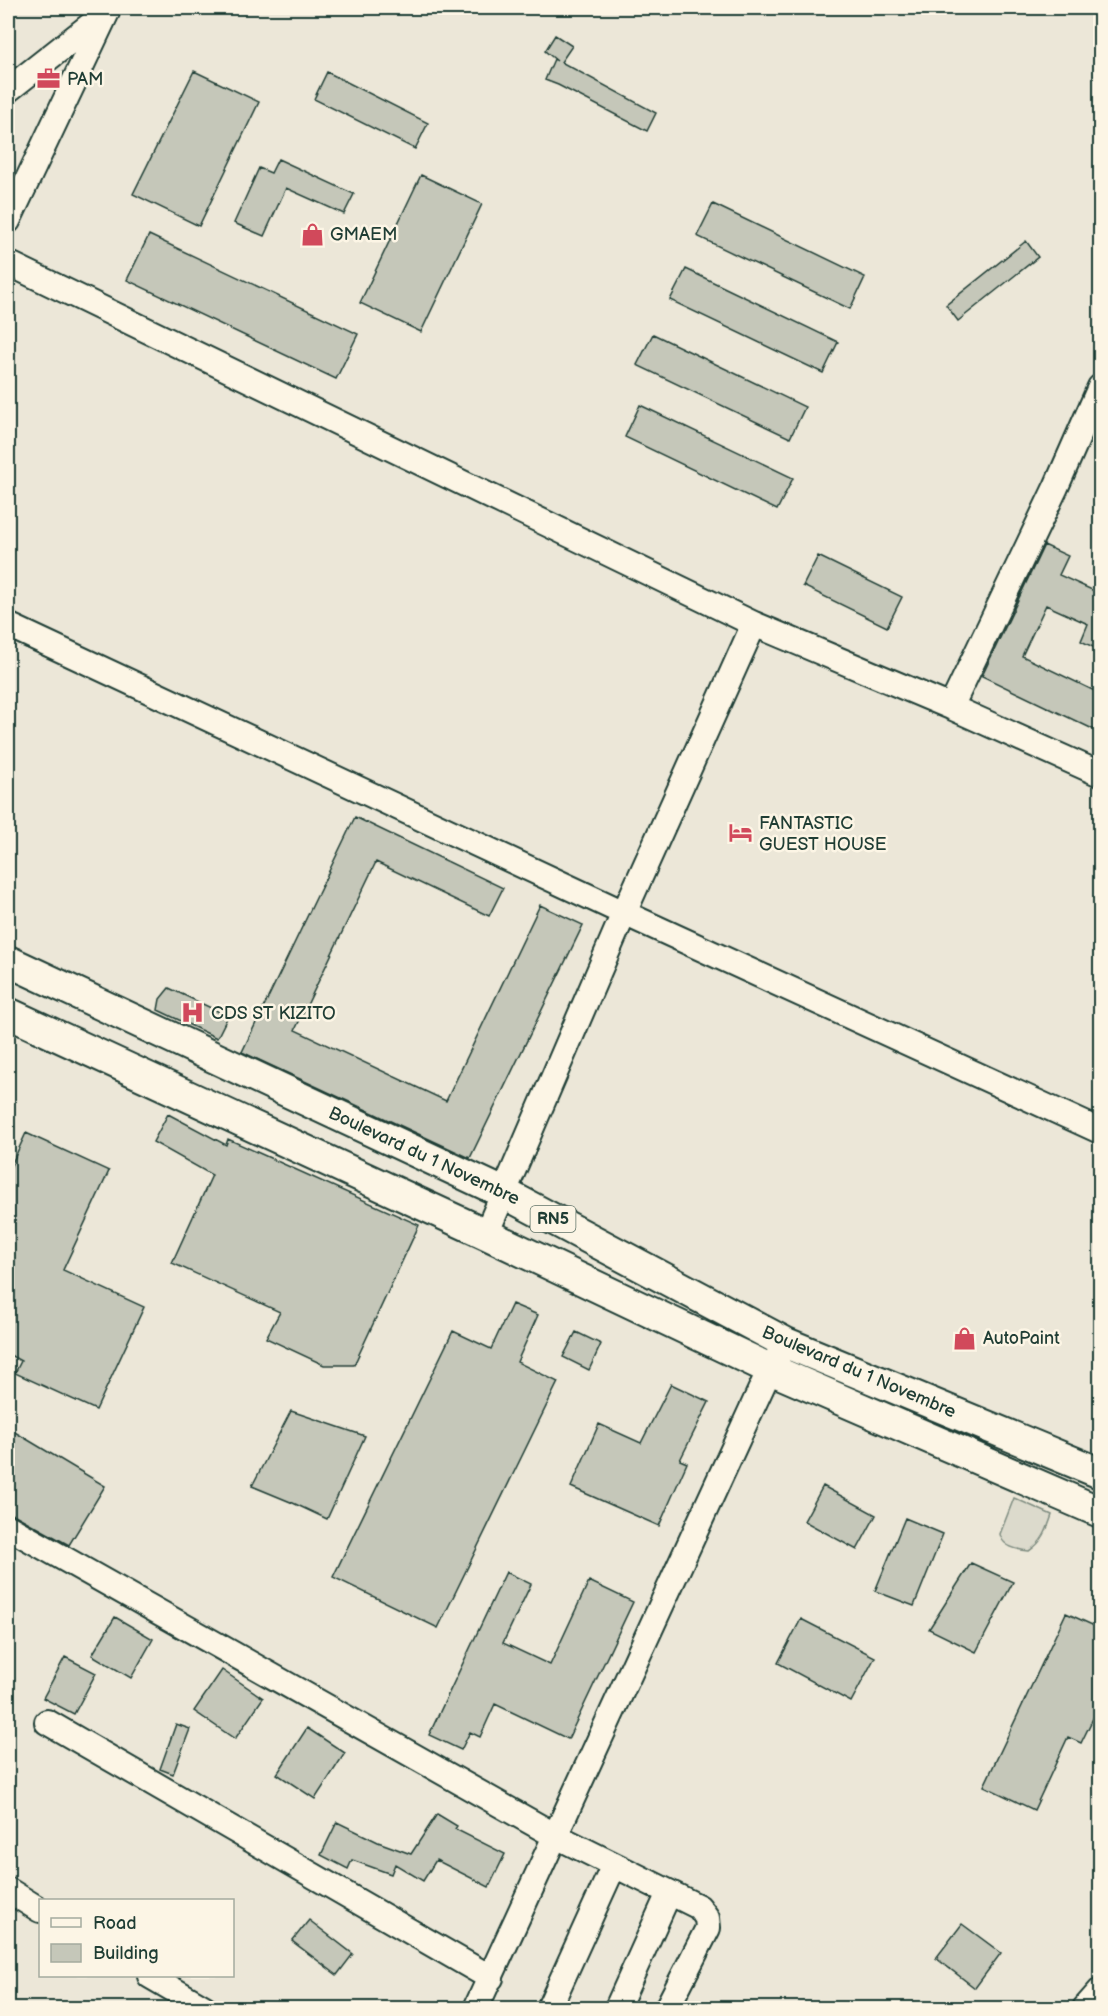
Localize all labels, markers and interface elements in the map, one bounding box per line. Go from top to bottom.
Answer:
office icon: PAM [36,66,62,92]
place label: PAM [67,69,104,90]
shop icon: GMAEM [299,221,325,247]
place label: GMAEM [330,224,397,245]
place label: FANTASTIC GUEST HOUSE [759,813,887,855]
hotel icon: FANTASTIC GUEST HOUSE [728,820,754,846]
hospital icon: CDS ST KIZITO [180,1000,206,1026]
place label: CDS ST KIZITO [211,1003,336,1024]
street label: Boulevard du 1 Novembre [325,1102,523,1210]
road number: RN5 [530,1206,576,1232]
street label: Boulevard du 1 Novembre [759,1322,959,1423]
shop icon: AutoPaint [952,1325,978,1351]
place label: AutoPaint [983,1328,1060,1349]
legend [39,1899,234,1977]
text: Road [93,1913,137,1934]
text: Building [93,1943,159,1964]

